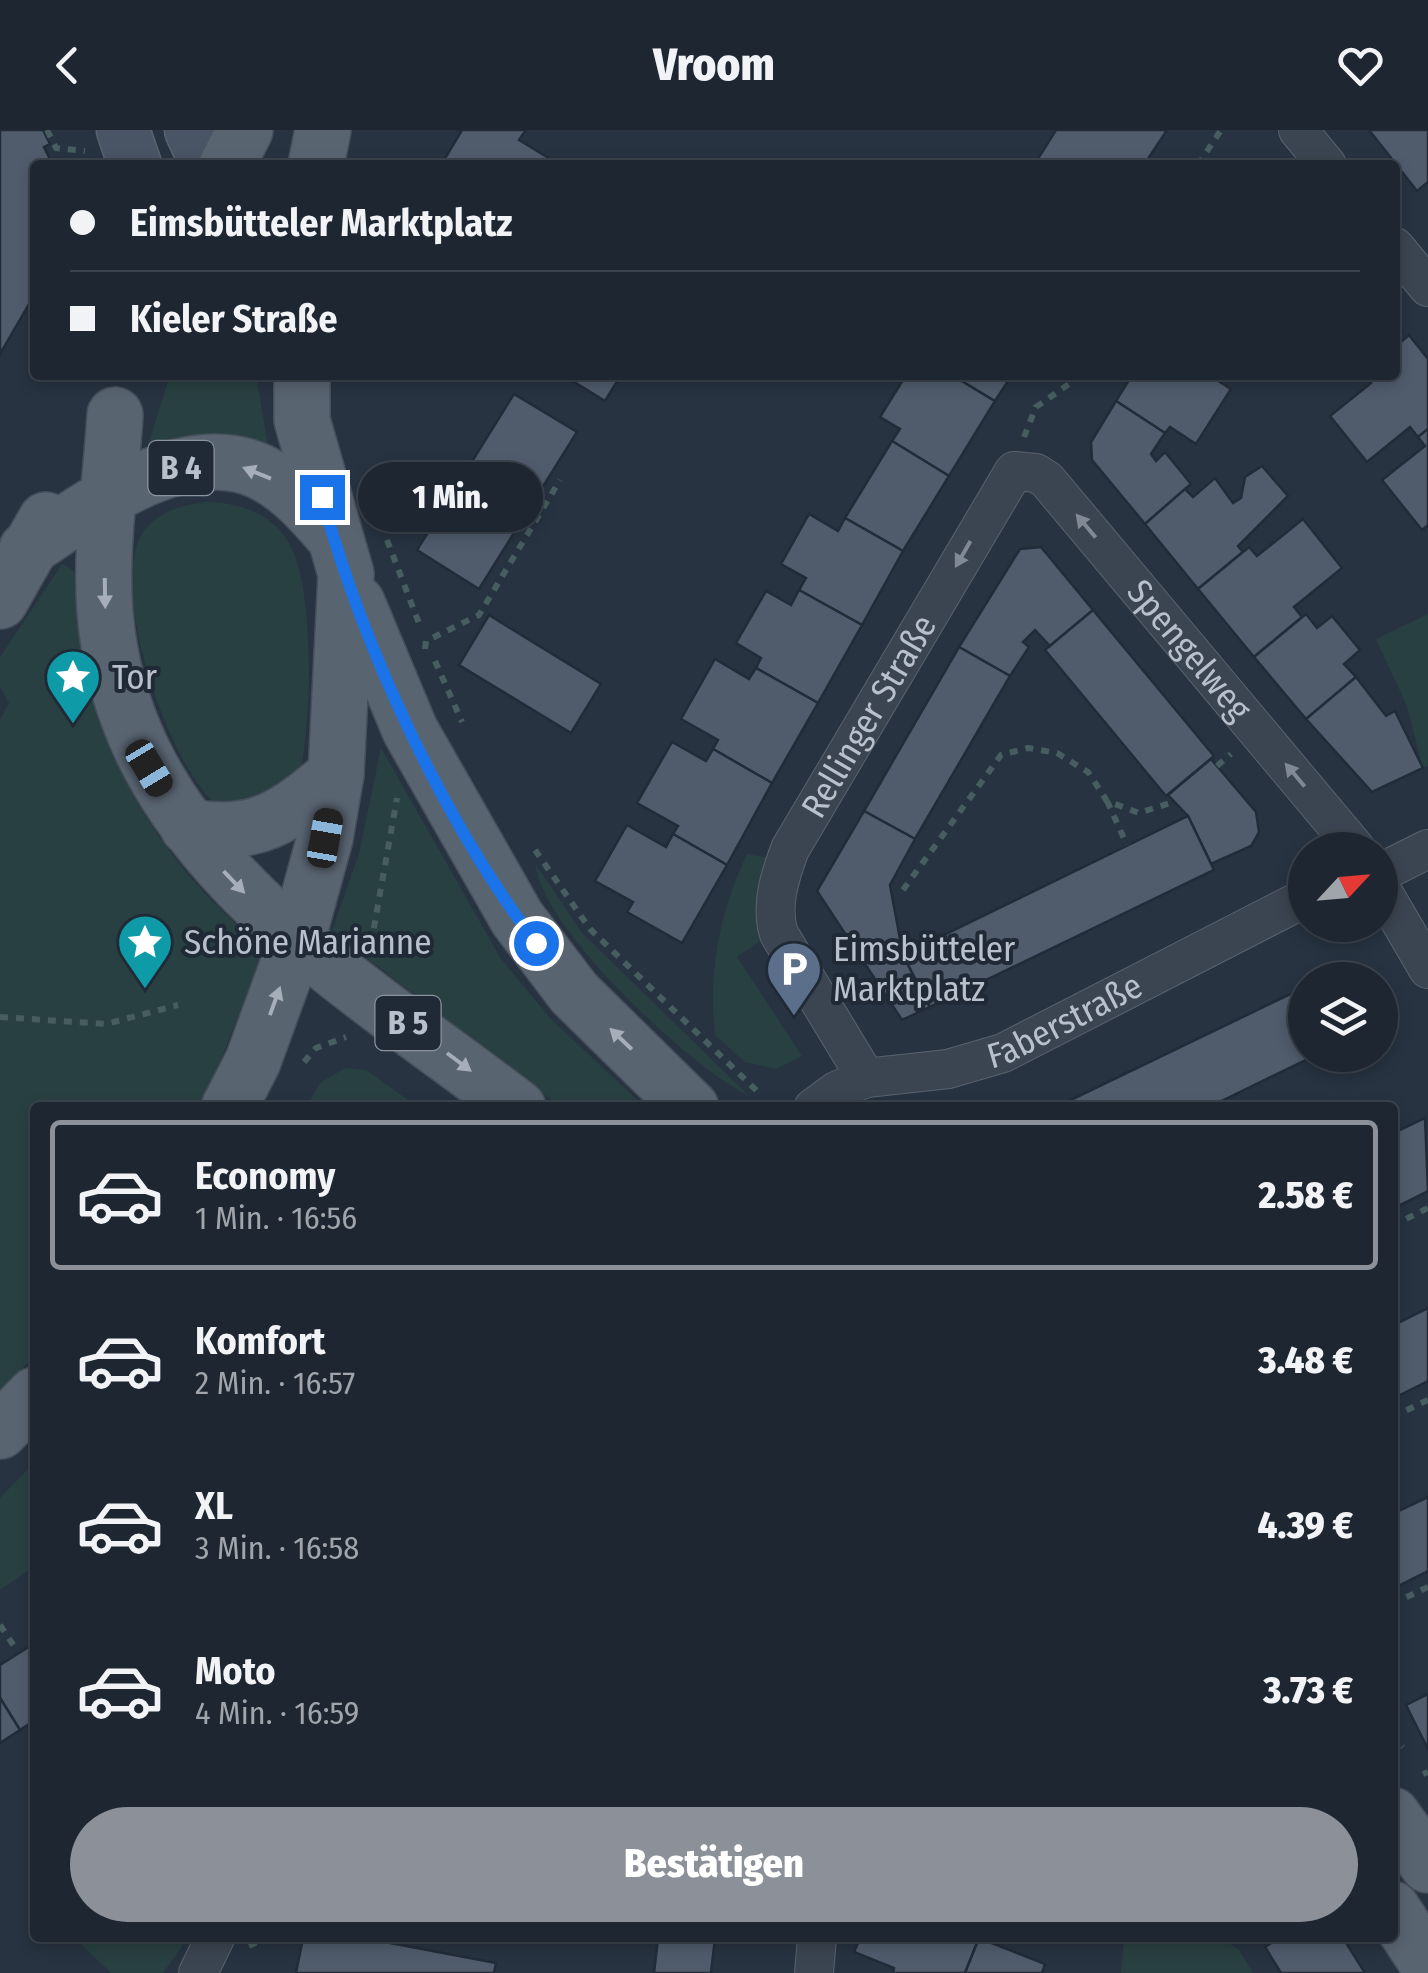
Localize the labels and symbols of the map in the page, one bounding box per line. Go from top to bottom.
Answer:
road number: B 4 [148,441,214,495]
callout: 1 Min. [357,462,542,532]
one-way arrow [242,464,272,480]
route end [300,475,345,520]
one-way arrow [1075,514,1097,539]
one-way arrow [955,540,972,568]
street label: Spengelweg [1119,571,1261,729]
one-way arrow [97,577,113,609]
street label: Rellinger Straße [792,607,945,825]
place icon: Tor [43,647,103,726]
place label: Tor [112,656,157,698]
car [121,735,177,801]
one-way arrow [1285,762,1307,787]
car [305,806,345,870]
north arrow [1288,832,1398,942]
one-way arrow [223,870,246,894]
place icon: Schöne Marianne [115,912,175,991]
place label: Schöne Marianne [184,921,432,963]
route start [514,921,559,966]
place label: Eimsbütteler Marktplatz [833,928,1015,1010]
parking icon: Eimsbütteler Marktplatz [764,939,824,1018]
street label: Faberstraße [982,964,1149,1077]
one-way arrow [268,985,283,1015]
road number: B 5 [376,996,440,1050]
one-way arrow [609,1028,633,1052]
one-way arrow [446,1051,472,1072]

